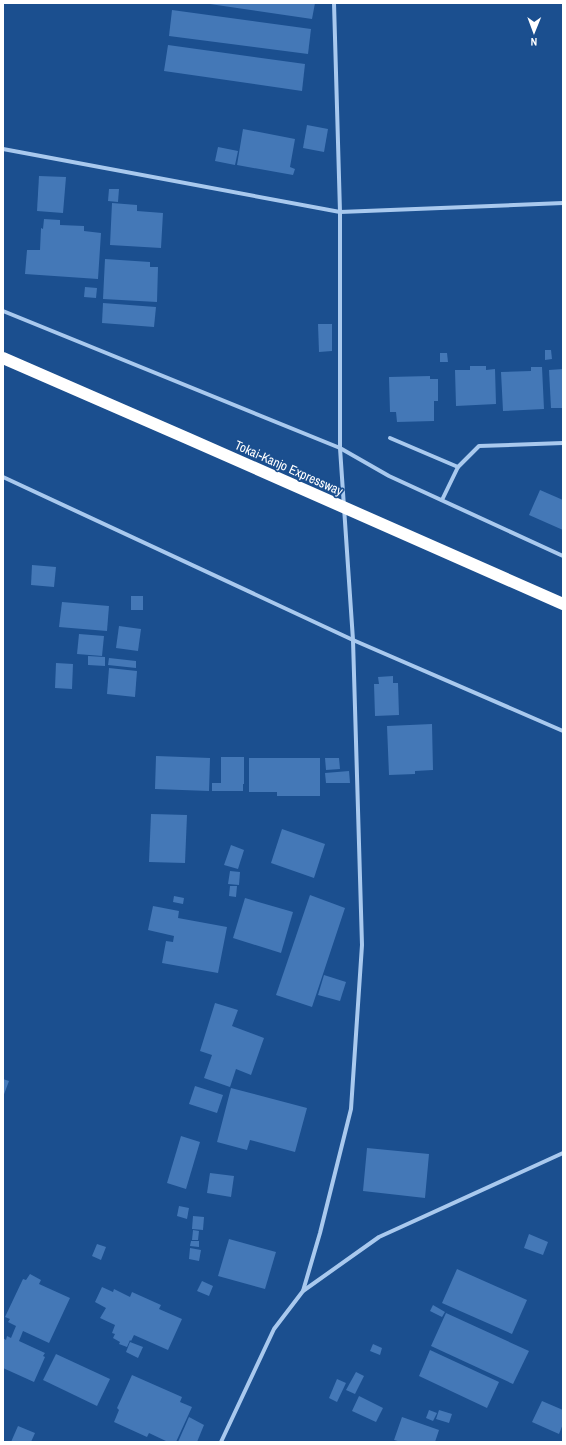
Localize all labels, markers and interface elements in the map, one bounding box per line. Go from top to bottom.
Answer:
north arrow [514,12,554,52]
text: N [530,35,537,49]
street label: Tokai-Kanjo Expressway [232,436,346,500]

